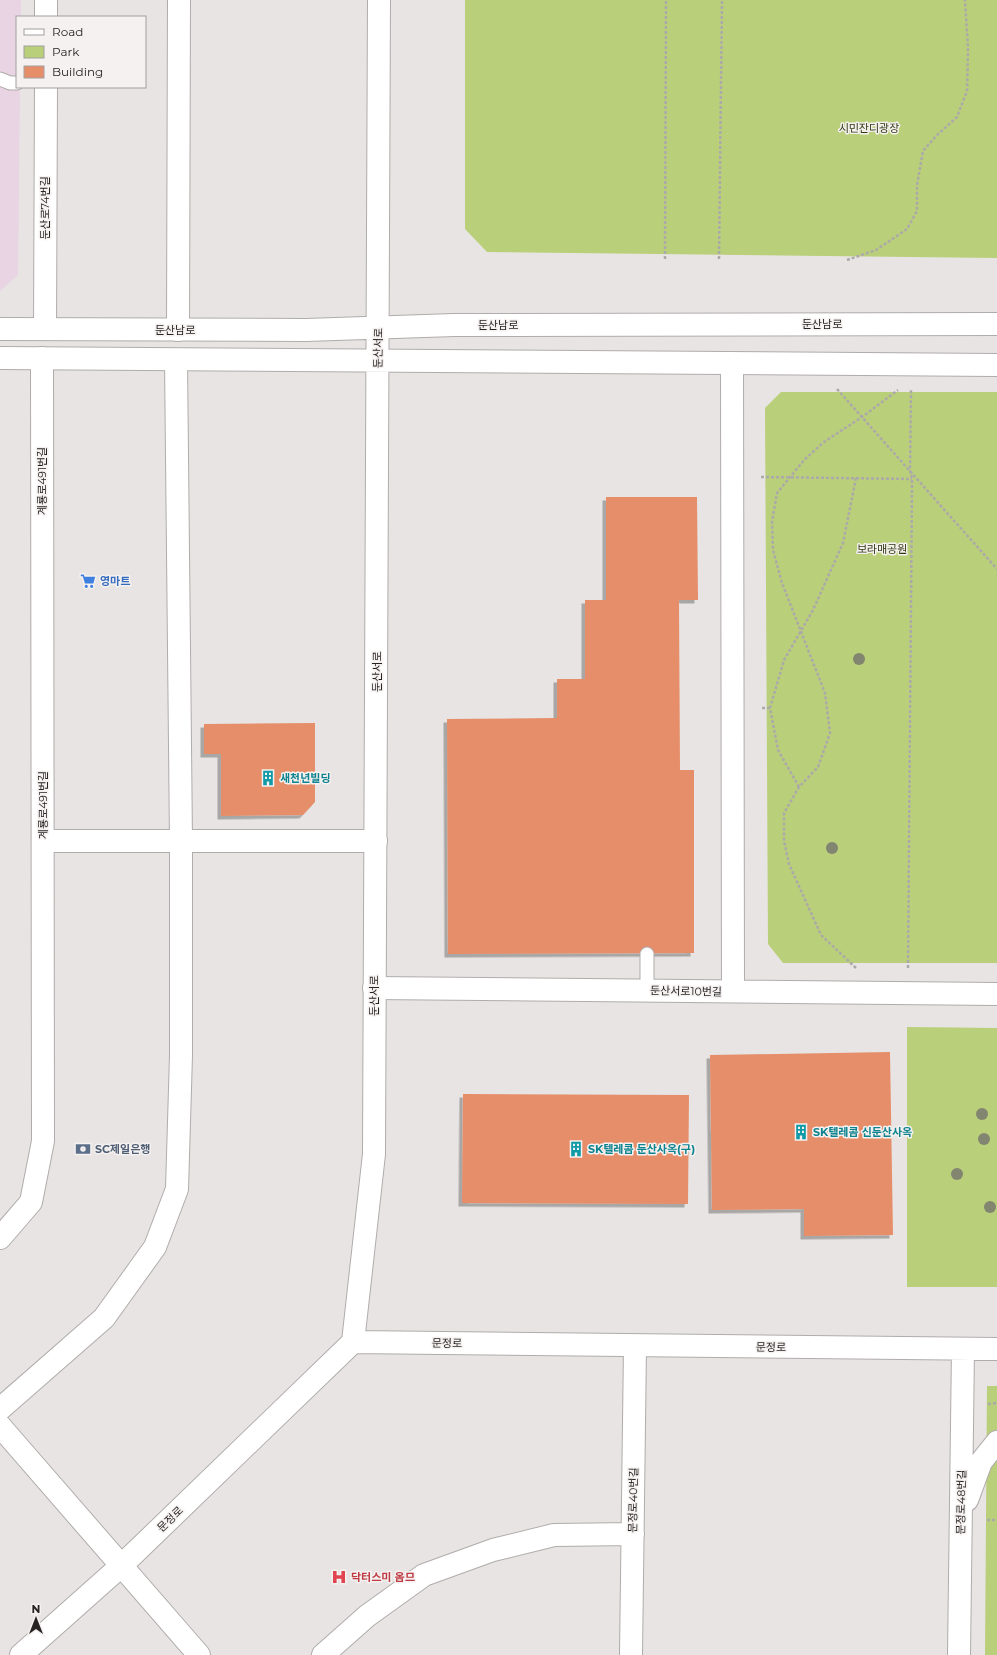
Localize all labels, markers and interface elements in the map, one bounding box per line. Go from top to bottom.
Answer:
legend [16,16,146,88]
text: Road [52,24,83,39]
text: Park [52,44,80,59]
text: Building [52,64,103,79]
park label: 시민잔디광장 [839,121,899,135]
street label: 둔산로74번길 [38,176,52,240]
street label: 둔산남로 [802,317,842,331]
street label: 둔산남로 [478,318,518,332]
street label: 둔산남로 [155,323,195,337]
street label: 둔산서로 [371,328,385,368]
street label: 계룡로491번길 [35,447,49,515]
park label: 보라매공원 [857,542,907,556]
supermarket icon: 영마트 [79,572,97,590]
place label: 영마트 [100,574,130,588]
street label: 둔산서로 [370,652,384,692]
building icon: 새천년빌딩 [259,769,277,787]
street label: 계룡로491번길 [36,771,50,839]
place label: 새천년빌딩 [280,771,331,785]
street label: 둔산서로 [367,976,381,1016]
street label: 둔산서로10번길 [650,983,722,999]
building icon: SK텔레콤 신둔산사옥 [792,1123,810,1141]
place label: SK텔레콤 신둔산사옥 [813,1125,912,1139]
bank icon: SC제일은행 [74,1140,92,1158]
building icon: SK텔레콤 둔산사옥(구) [567,1140,585,1158]
place label: SC제일은행 [95,1142,150,1156]
place label: SK텔레콤 둔산사옥(구) [588,1142,695,1156]
street label: 문정로 [432,1336,462,1350]
street label: 문정로 [756,1340,786,1354]
street label: 문정로40번길 [625,1467,641,1533]
street label: 문정로48번길 [953,1469,969,1535]
street label: 문정로 [154,1503,186,1535]
hospital icon: 닥터스미 옴므 [330,1568,348,1586]
place label: 닥터스미 옴므 [351,1570,415,1584]
north arrow [16,1599,56,1639]
text: N [32,1602,40,1616]

